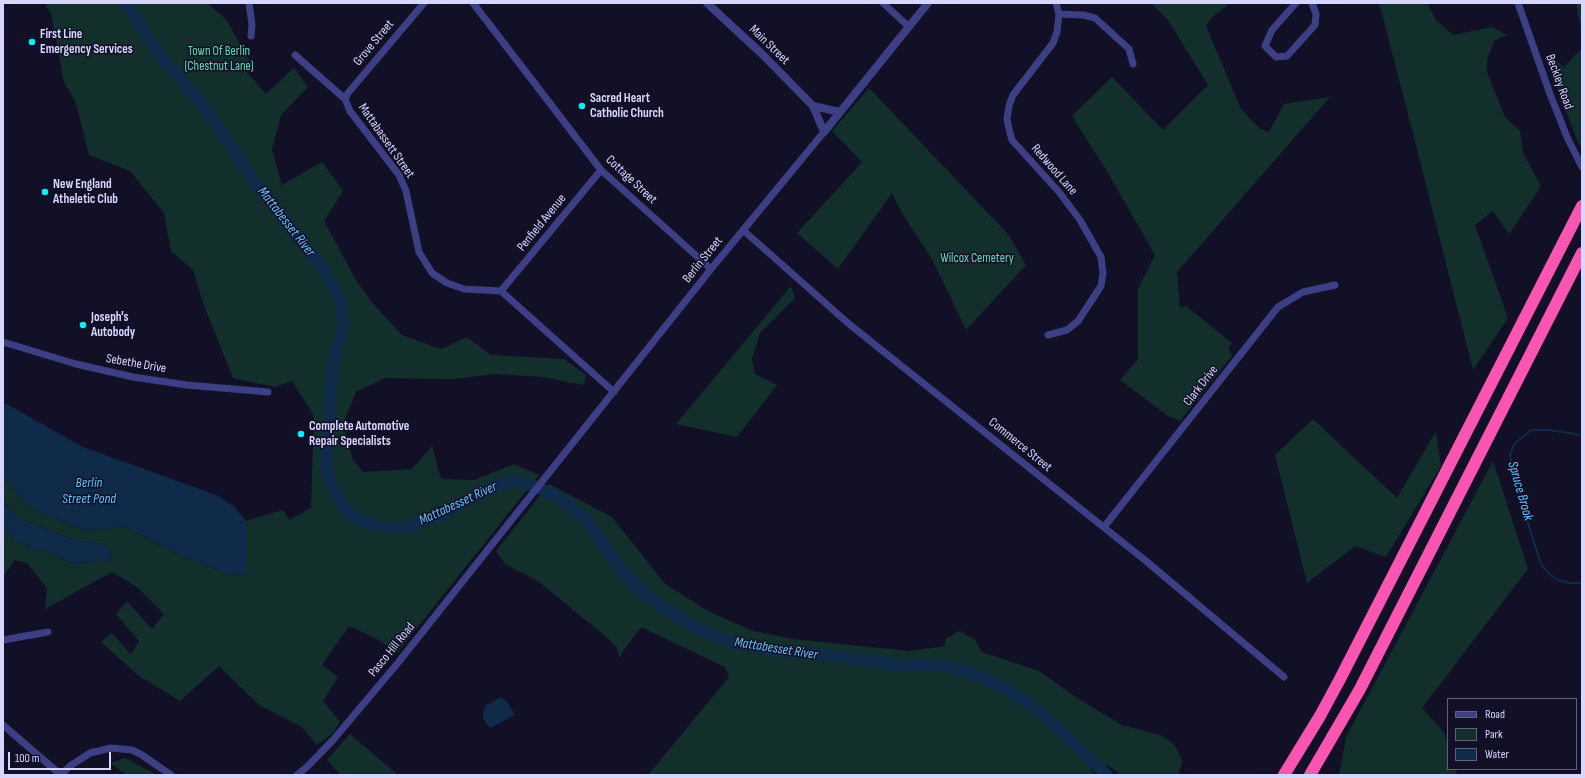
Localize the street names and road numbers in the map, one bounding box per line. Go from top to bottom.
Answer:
street label: Grove Street [350,17,398,69]
street label: Main Street [746,22,792,68]
street label: Beckley Road [1542,52,1576,112]
street label: Mattabassett Street [354,101,418,181]
street label: Redwood Lane [1028,141,1080,199]
street label: Cottage Street [602,152,660,208]
street label: Penfield Avenue [514,191,570,255]
street label: Berlin Street [680,234,726,286]
street label: Sebethe Drive [105,351,167,377]
street label: Clark Drive [1180,363,1222,409]
street label: Commerce Street [985,415,1055,475]
street label: Pasco Hill Road [365,620,419,680]

